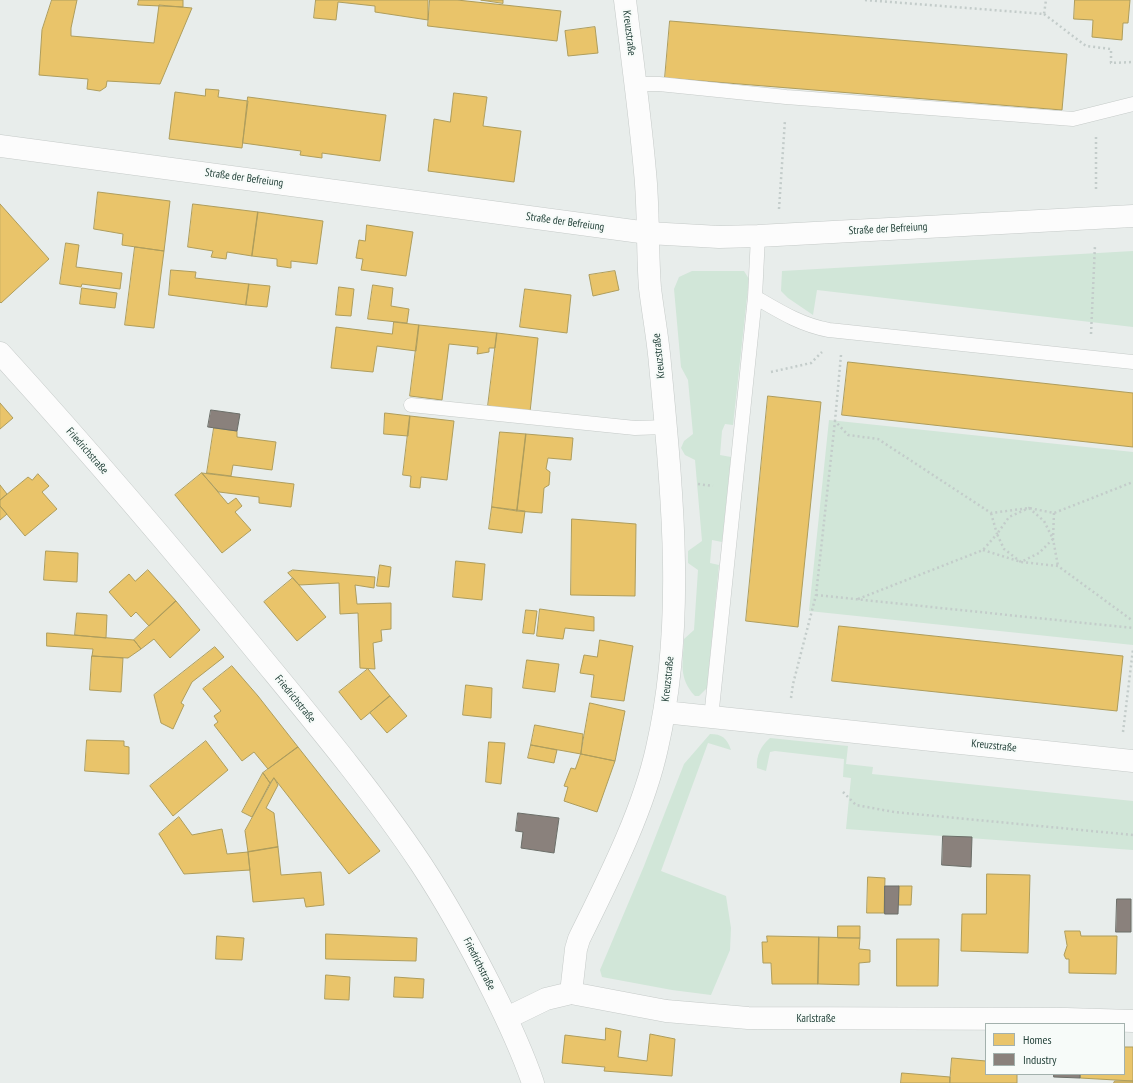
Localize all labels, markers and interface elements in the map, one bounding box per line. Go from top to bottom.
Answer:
street label: Kreuzstraße [620,10,638,56]
street label: Straße der Befreiung [204,166,284,190]
street label: Straße der Befreiung [525,210,605,234]
street label: Straße der Befreiung [848,220,928,238]
street label: Kreuzstraße [650,333,668,379]
street label: Friedrichstraße [63,425,111,477]
street label: Kreuzstraße [659,656,677,702]
street label: Friedrichstraße [272,673,318,725]
street label: Kreuzstraße [971,737,1017,755]
street label: Friedrichstraße [460,935,498,993]
street label: Karlstraße [796,1012,836,1026]
legend [985,1023,1125,1075]
text: Homes [1023,1032,1051,1047]
text: Industry [1023,1052,1057,1067]

